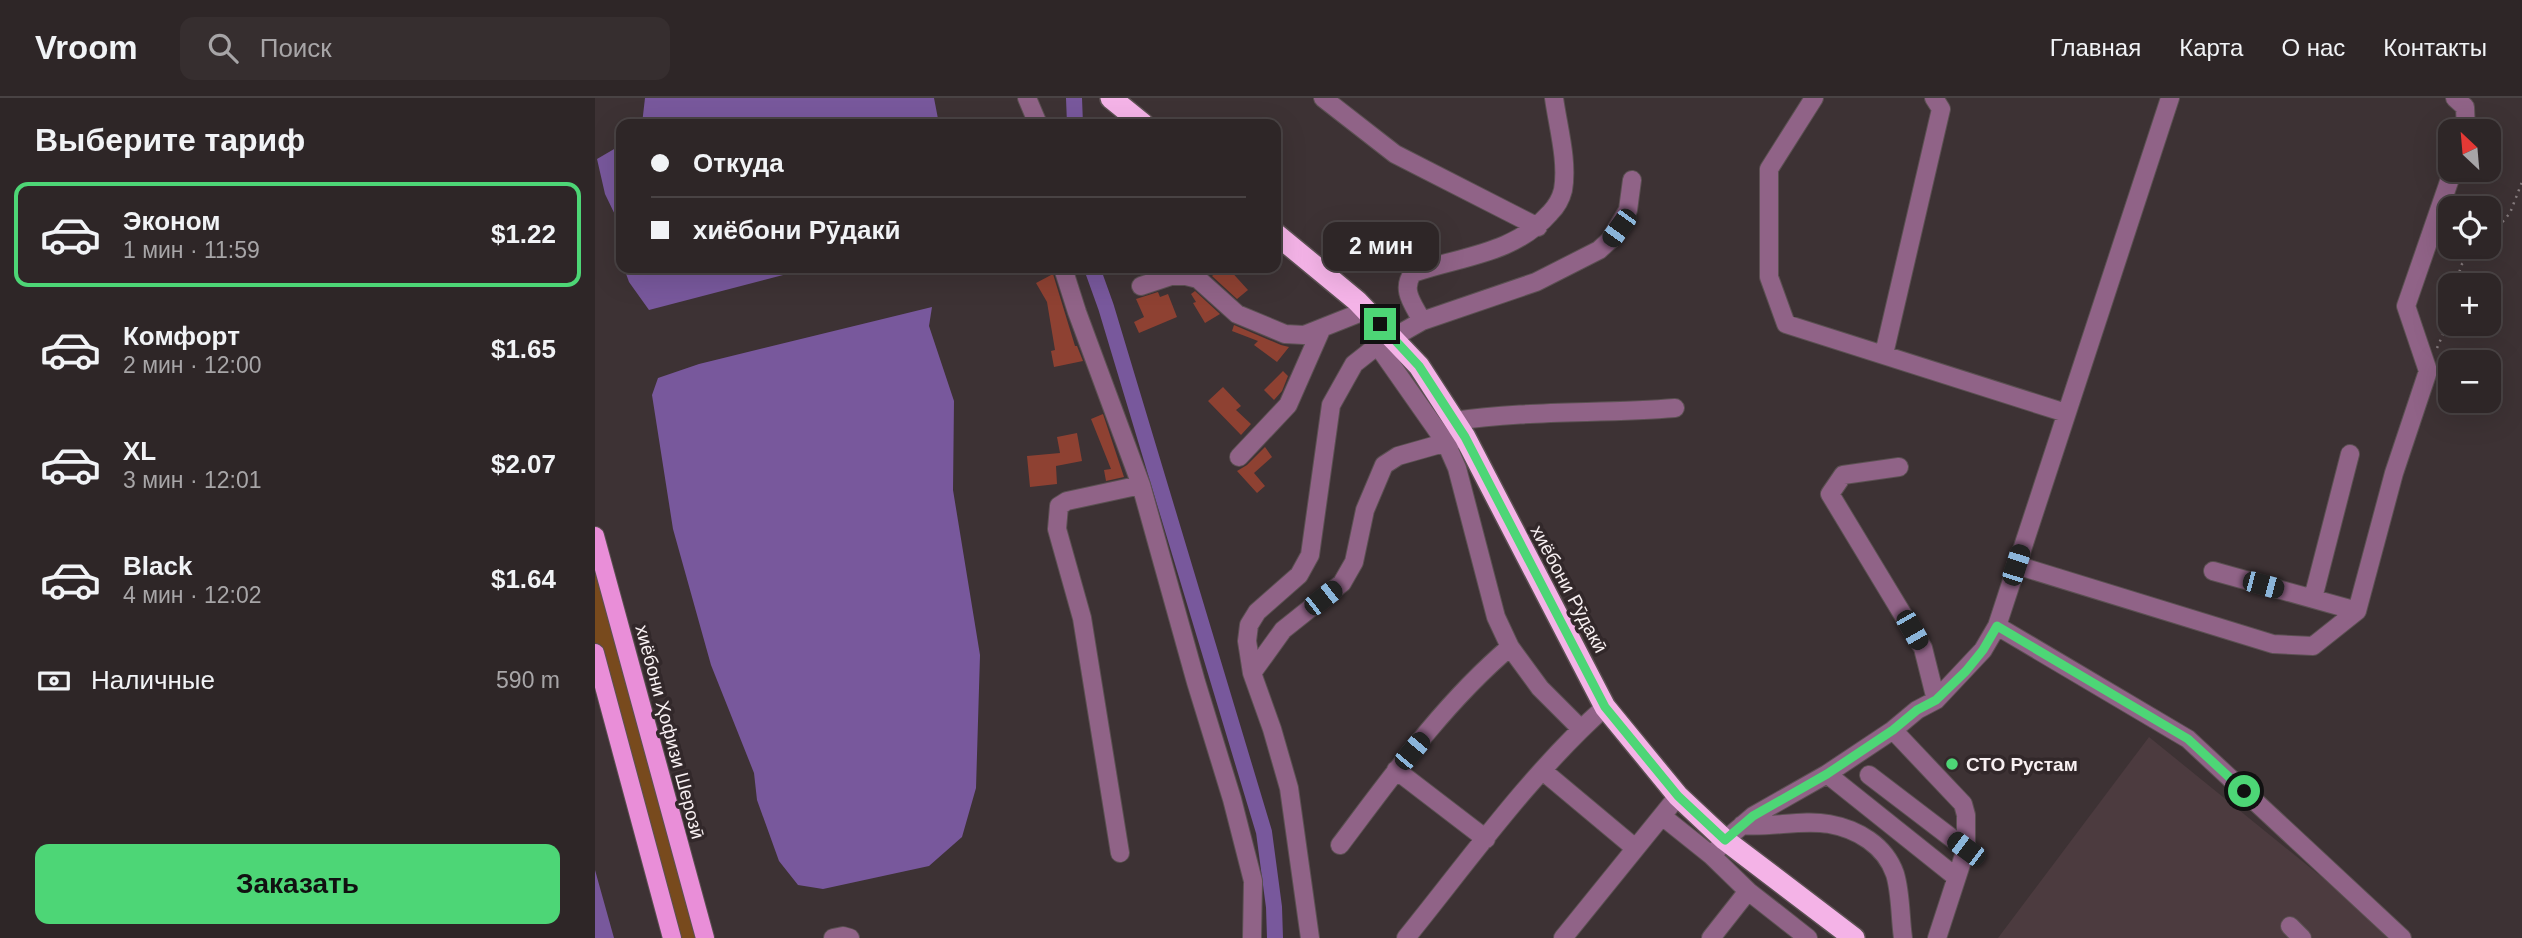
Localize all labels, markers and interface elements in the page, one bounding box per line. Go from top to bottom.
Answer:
search box [180,17,670,80]
text: Vroom [35,29,138,66]
icon: search [204,29,242,67]
text: Поиск [260,33,332,63]
text: Главная [2050,34,2141,61]
text: Карта [2179,34,2243,61]
text: О нас [2281,34,2345,61]
text: Контакты [2383,34,2487,61]
north arrow [2438,119,2501,182]
map controls [2438,119,2501,413]
text: Выберите тариф [35,122,305,158]
text: Откуда [693,148,784,178]
button: locate [2438,196,2501,259]
icon: car [39,203,102,266]
car [1599,205,1640,251]
text: Эконом [123,206,221,236]
text: хиёбони Рӯдакӣ [693,215,901,245]
text: $1.22 [491,219,556,249]
callout: 2 мин [1322,222,1438,272]
text: 2 мин [1349,233,1413,259]
text: 1 мин · 11:59 [123,237,260,263]
button: + [2438,273,2501,336]
route end [1364,308,1396,340]
icon: car [39,318,102,381]
text: Комфорт [123,321,240,351]
text: $1.65 [491,334,556,364]
button: − [2438,350,2501,413]
text: 2 мин · 12:00 [123,352,262,378]
icon: car [39,433,102,496]
text: XL [123,436,156,466]
text: $2.07 [491,449,556,479]
text: 3 мин · 12:01 [123,467,262,493]
street label: хиёбони Рӯдакӣ [1527,522,1611,656]
car [2000,542,2033,588]
icon: car [39,548,102,611]
text: Black [123,551,192,581]
text: $1.64 [491,564,556,594]
car [2240,569,2287,601]
car [1300,577,1347,619]
text: 4 мин · 12:02 [123,582,262,608]
car [1893,607,1932,653]
street label: хиёбони Ҳофизи Шерозӣ [631,623,709,841]
icon: cash [35,662,73,700]
text: Наличные [91,665,215,695]
text: 590 m [496,667,560,693]
car [1391,728,1434,774]
place label: СТО Рустам [1966,754,2078,775]
marker: СТО Рустам [1944,756,1960,772]
route start [2228,775,2260,807]
car [1943,828,1990,870]
button: Заказать [35,844,560,924]

